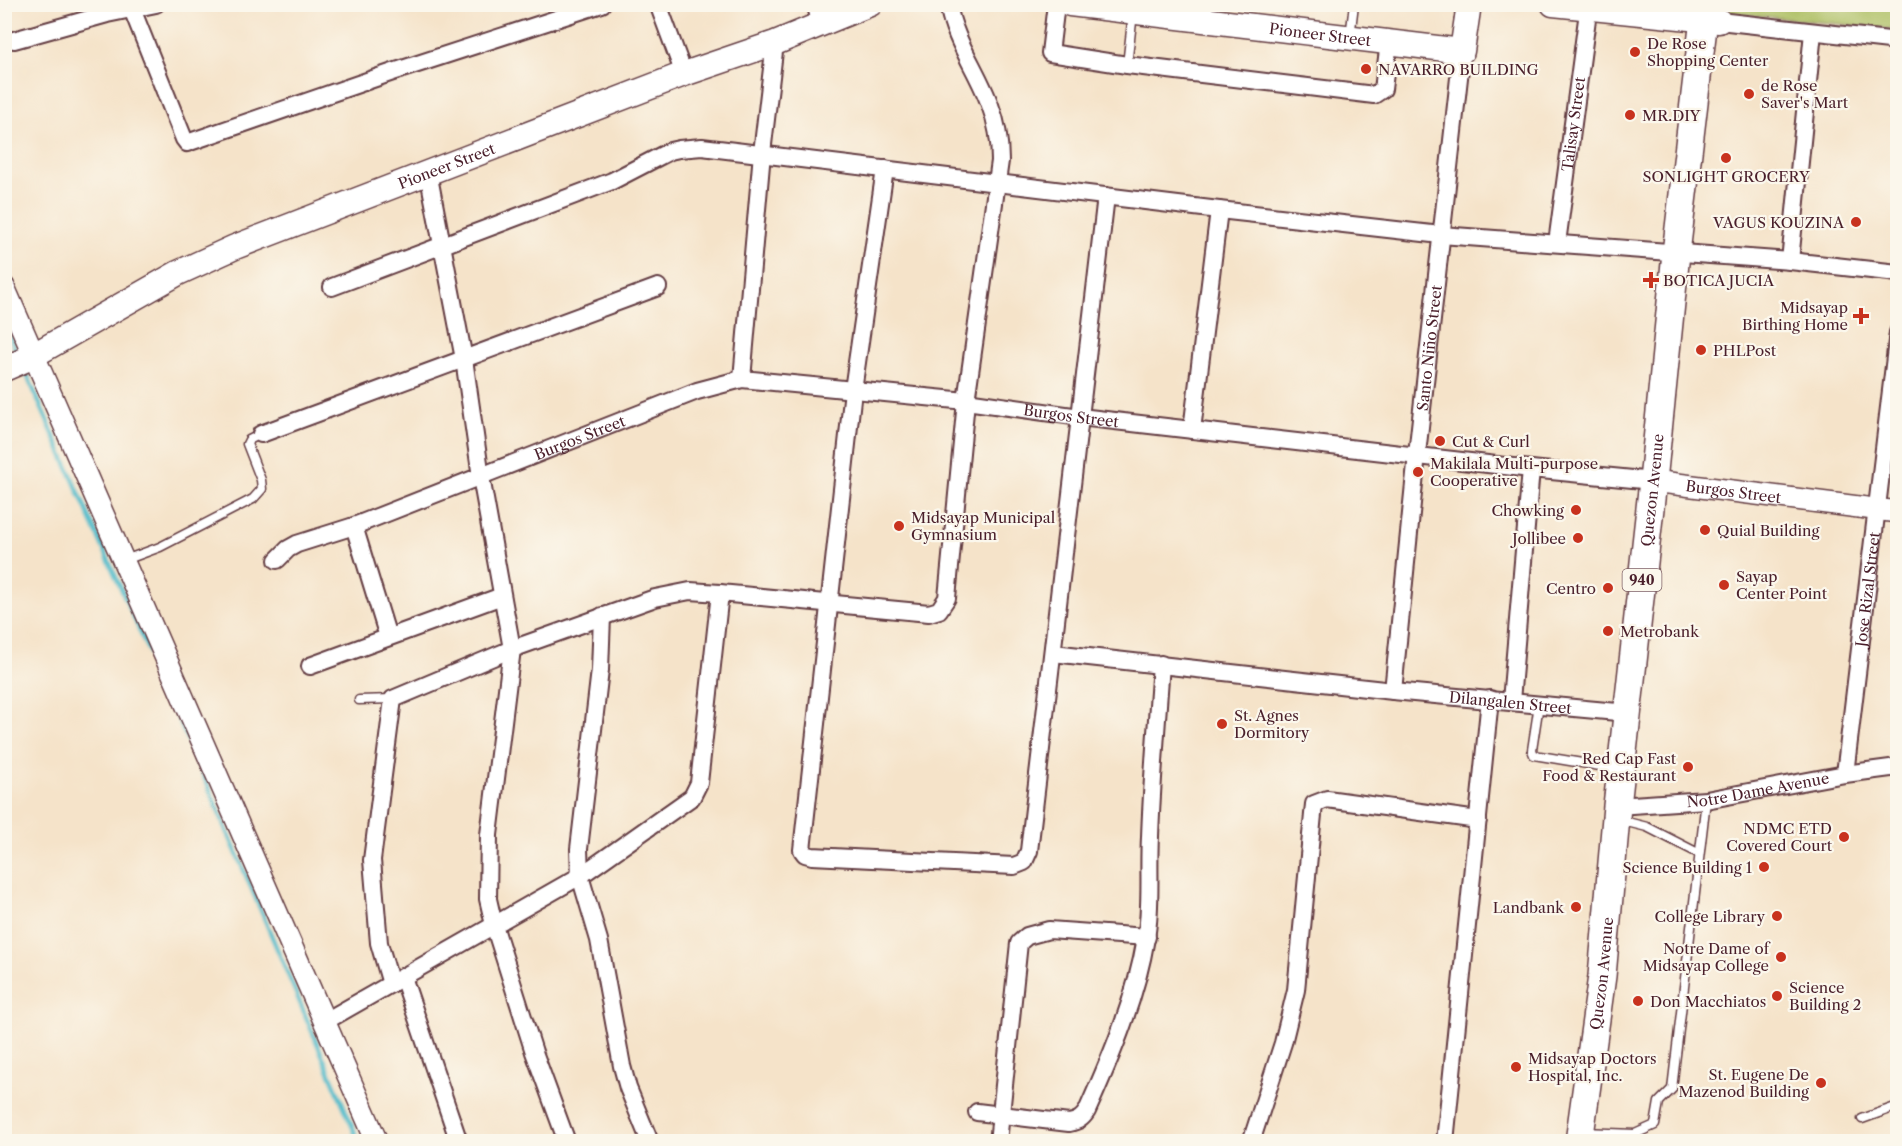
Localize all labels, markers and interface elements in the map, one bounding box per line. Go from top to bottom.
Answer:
street label: Pioneer Street [1268,18,1373,50]
place label: De Rose Shopping Center [1647,34,1769,70]
marker: De Rose Shopping Center [1628,45,1642,59]
place label: NAVARRO BUILDING [1378,60,1539,79]
marker: NAVARRO BUILDING [1359,62,1373,76]
street label: Talisay Street [1557,75,1589,173]
place label: de Rose Saver's Mart [1761,76,1849,112]
marker: de Rose Saver's Mart [1742,87,1756,101]
place label: MR.DIY [1642,106,1701,125]
marker: MR.DIY [1623,108,1637,122]
street label: Pioneer Street [395,138,498,193]
marker: SONLIGHT GROCERY [1719,151,1733,165]
place label: SONLIGHT GROCERY [1642,167,1810,186]
place label: VAGUS KOUZINA [1712,213,1845,232]
marker: VAGUS KOUZINA [1849,215,1863,229]
place label: BOTICA JUCIA [1663,271,1775,290]
marker: BOTICA JUCIA [1644,273,1658,287]
street label: Santo Niño Street [1412,283,1445,412]
place label: Midsayap Birthing Home [1742,298,1848,334]
marker: Midsayap Birthing Home [1852,307,1870,325]
place label: PHLPost [1713,341,1777,360]
marker: PHLPost [1694,343,1708,357]
street label: Burgos Street [1022,400,1121,431]
street label: Burgos Street [531,411,628,464]
place label: Cut & Curl [1452,432,1530,451]
street label: Quezon Avenue [1636,433,1667,547]
marker: Cut & Curl [1433,434,1447,448]
place label: Makilala Multi-purpose Cooperative [1430,454,1598,490]
marker: Makilala Multi-purpose Cooperative [1411,465,1425,479]
street label: Burgos Street [1684,476,1783,507]
place label: Chowking [1491,501,1564,520]
marker: Chowking [1569,503,1583,517]
place label: Midsayap Municipal Gymnasium [911,508,1056,544]
marker: Midsayap Municipal Gymnasium [892,519,906,533]
place label: Quial Building [1717,521,1819,540]
marker: Quial Building [1698,523,1712,537]
place label: Jollibee [1510,529,1566,548]
street label: Jose Rizal Street [1851,530,1884,650]
marker: Jollibee [1571,531,1585,545]
place label: Sayap Center Point [1736,567,1828,603]
road number: 940 [1622,569,1662,591]
marker: Sayap Center Point [1717,578,1731,592]
place label: Centro [1546,579,1596,598]
marker: Centro [1601,581,1615,595]
place label: Metrobank [1620,622,1700,641]
marker: Metrobank [1601,624,1615,638]
street label: Dilangalen Street [1448,687,1573,717]
place label: St. Agnes Dormitory [1234,706,1310,742]
marker: St. Agnes Dormitory [1215,717,1229,731]
place label: Red Cap Fast Food & Restaurant [1542,749,1677,785]
marker: Red Cap Fast Food & Restaurant [1681,760,1695,774]
street label: Notre Dame Avenue [1686,768,1831,811]
place label: NDMC ETD Covered Court [1726,819,1833,855]
marker: NDMC ETD Covered Court [1837,830,1851,844]
place label: Science Building 1 [1622,858,1753,877]
marker: Science Building 1 [1757,860,1771,874]
place label: Landbank [1493,898,1565,917]
marker: Landbank [1569,900,1583,914]
place label: College Library [1654,907,1766,926]
marker: College Library [1770,909,1784,923]
street label: Quezon Avenue [1585,916,1617,1031]
place label: Notre Dame of Midsayap College [1643,939,1771,975]
marker: Notre Dame of Midsayap College [1774,950,1788,964]
place label: Science Building 2 [1789,978,1861,1014]
marker: Science Building 2 [1770,989,1784,1003]
place label: Don Macchiatos [1650,992,1766,1011]
marker: Don Macchiatos [1631,994,1645,1008]
place label: Midsayap Doctors Hospital, Inc. [1528,1049,1657,1085]
marker: Midsayap Doctors Hospital, Inc. [1509,1060,1523,1074]
place label: St. Eugene De Mazenod Building [1678,1065,1809,1101]
marker: St. Eugene De Mazenod Building [1814,1076,1828,1090]

